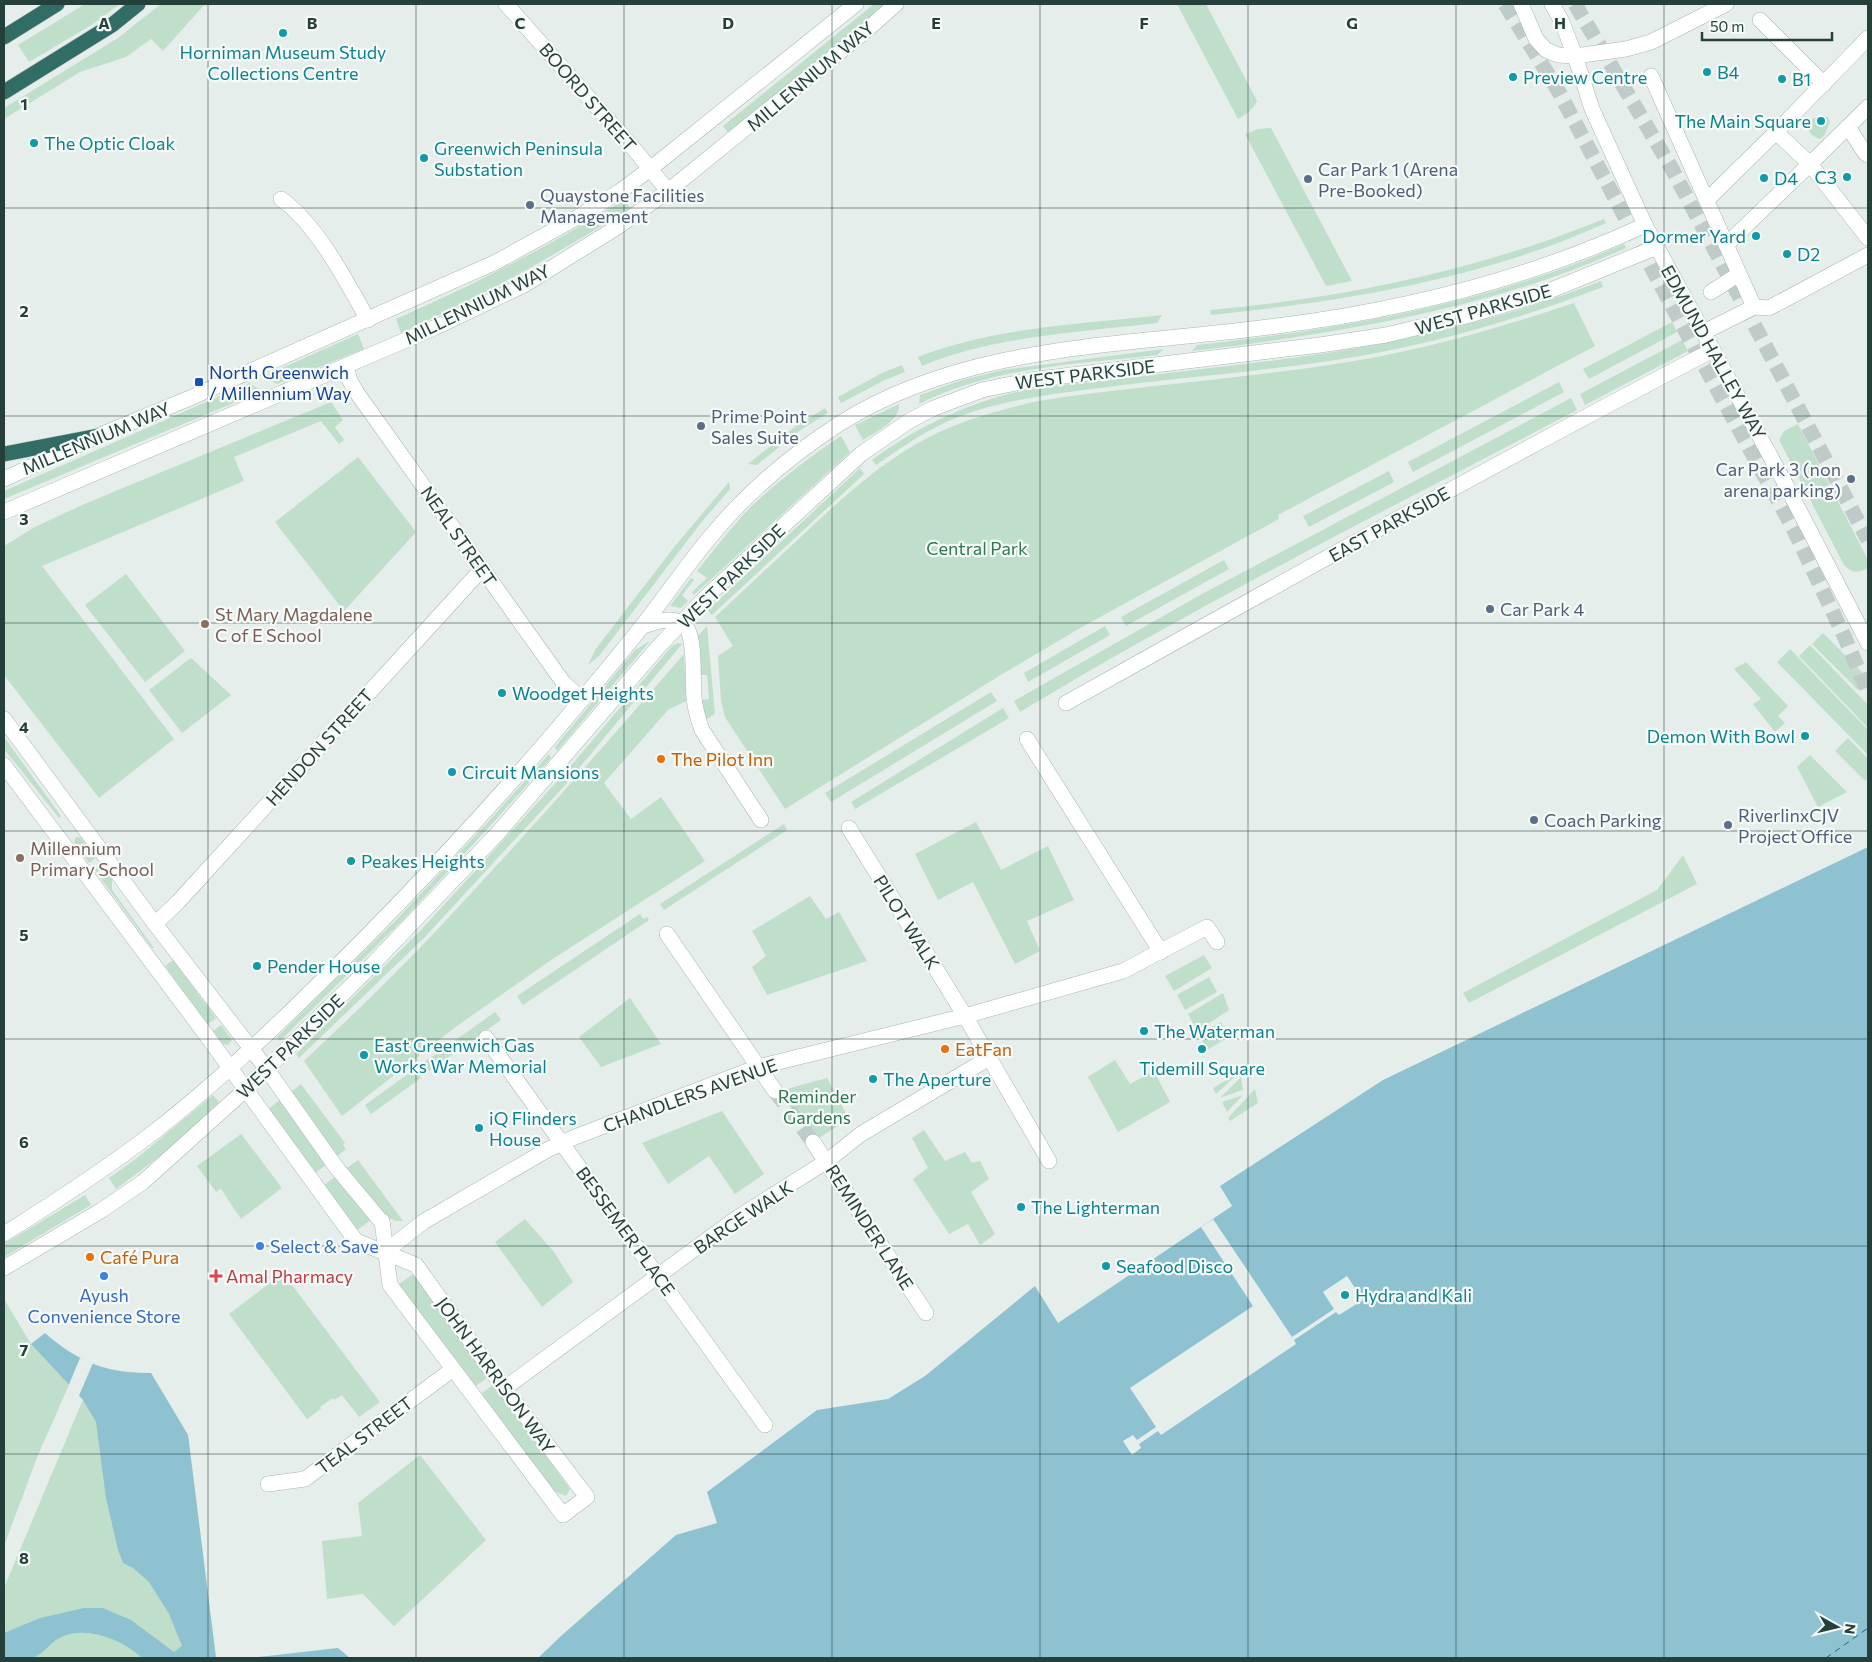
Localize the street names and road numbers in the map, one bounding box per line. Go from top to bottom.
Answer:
street label: MILLENNIUM WAY [742,16,878,136]
street label: BOORD STREET [535,38,641,156]
street label: MILLENNIUM WAY [401,259,554,349]
street label: EDMUND HALLEY WAY [1657,261,1771,443]
street label: WEST PARKSIDE [1412,279,1554,339]
street label: WEST PARKSIDE [1014,355,1156,393]
street label: MILLENNIUM WAY [19,397,174,479]
street label: NEAL STREET [416,482,502,590]
street label: EAST PARKSIDE [1325,482,1453,566]
street label: WEST PARKSIDE [673,519,789,633]
street label: HENDON STREET [261,684,377,810]
street label: PILOT WALK [869,871,945,973]
street label: WEST PARKSIDE [232,989,348,1103]
street label: CHANDLERS AVENUE [600,1053,780,1137]
street label: REMINDER LANE [821,1160,919,1294]
street label: BESSEMER PLACE [572,1162,680,1300]
street label: BARGE WALK [689,1176,797,1258]
street label: JOHN HARRISON WAY [432,1293,560,1457]
street label: TEAL STREET [311,1392,417,1478]

